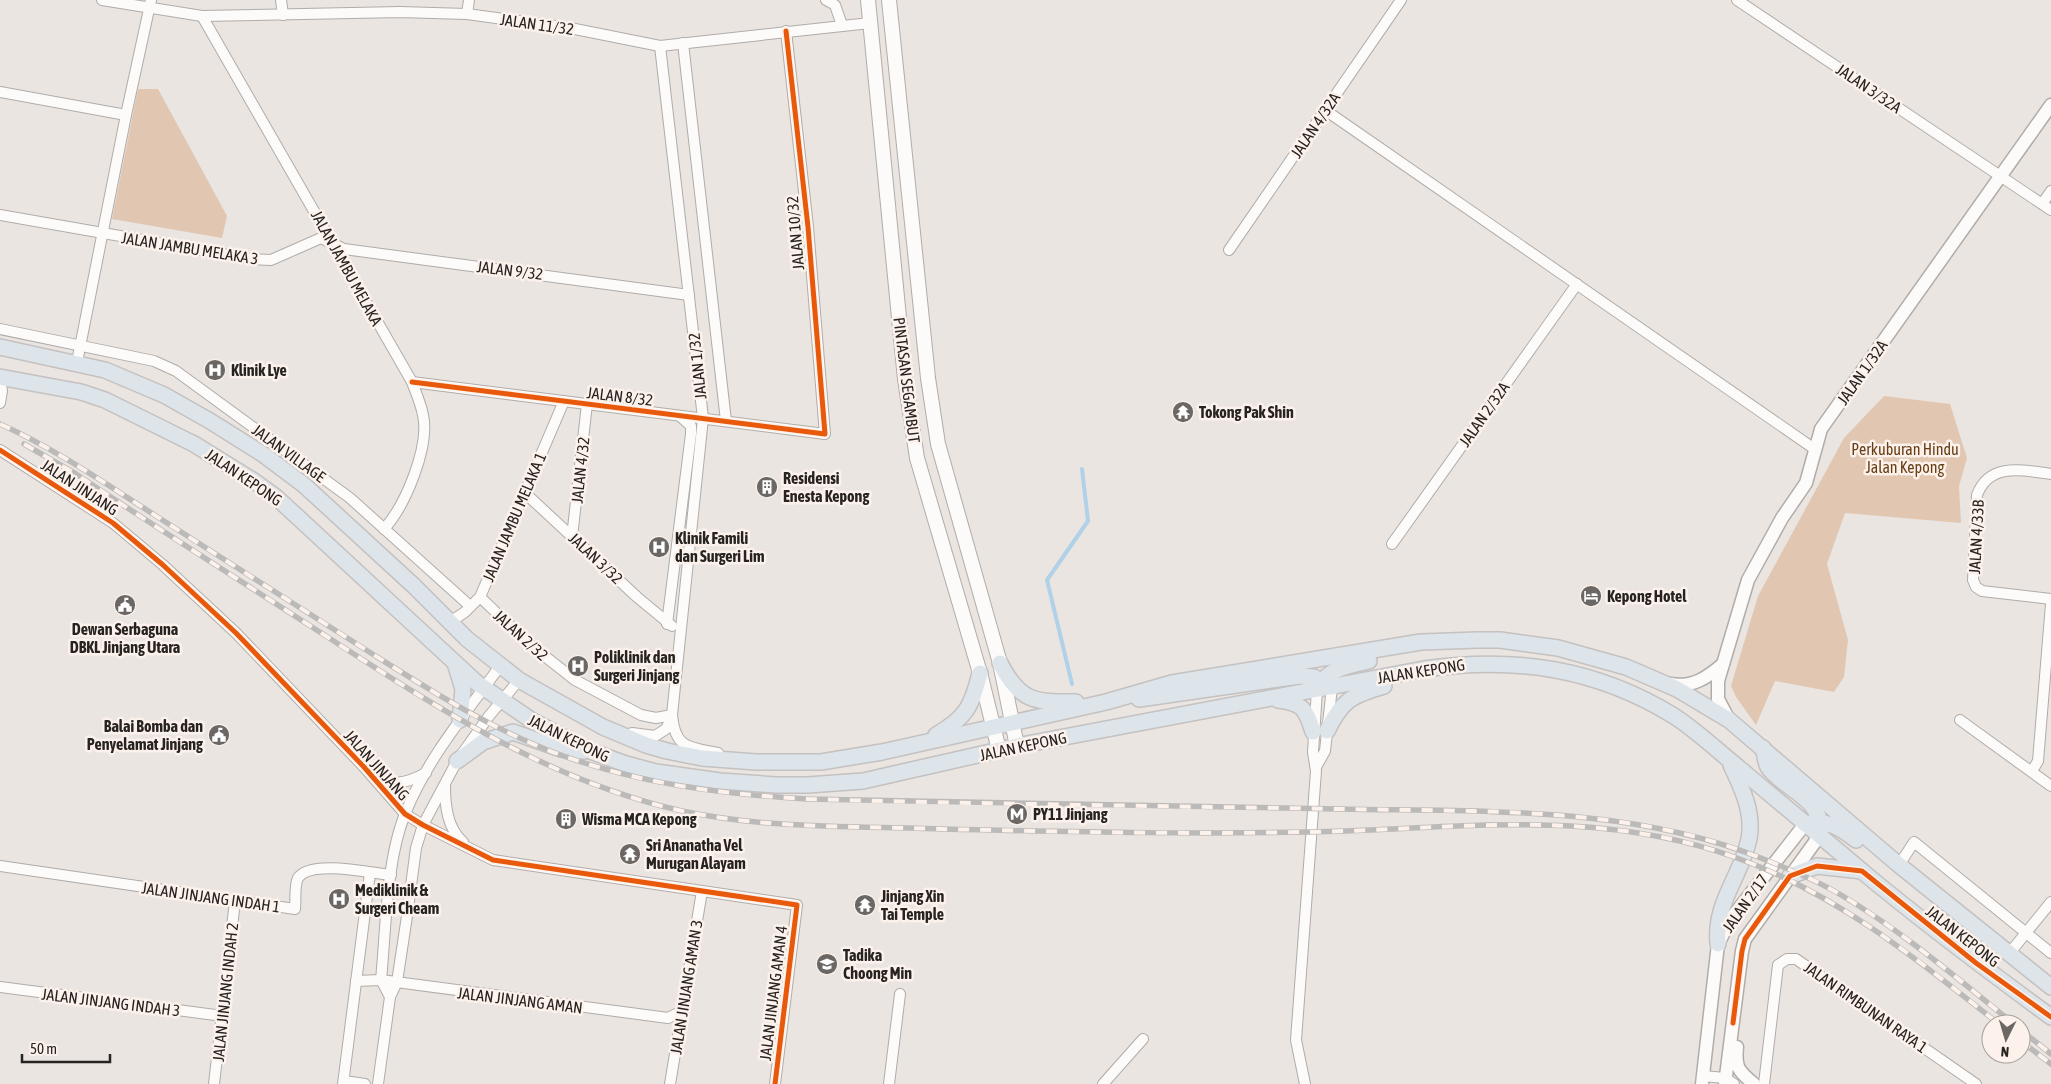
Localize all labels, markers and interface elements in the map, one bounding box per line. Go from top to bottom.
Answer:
street label: JALAN 11/32 [499,10,575,38]
street label: JALAN 3/32A [1833,60,1905,116]
street label: JALAN 4/32A [1287,89,1343,161]
street label: JALAN 10/32 [783,195,807,271]
street label: JALAN JAMBU MELAKA [308,207,386,329]
street label: JALAN JAMBU MELAKA 3 [120,228,260,268]
street label: JALAN 9/32 [476,257,544,283]
street label: PINTASAN SEGAMBUT [890,316,924,444]
street label: JALAN 1/32 [685,332,709,400]
street label: JALAN 1/32A [1833,336,1891,408]
hospital icon: Klinik Lye [203,358,227,382]
place label: Klinik Lye [231,361,287,379]
street label: JALAN 2/32A [1455,378,1513,450]
street label: JALAN 8/32 [586,383,654,409]
temple icon: Tokong Pak Shin [1171,400,1195,424]
place label: Tokong Pak Shin [1199,403,1294,421]
street label: JALAN VILLAGE [249,420,329,486]
street label: JALAN 4/32 [568,436,592,504]
park label: Perkuburan Hindu Jalan Kepong [1851,440,1959,477]
street label: JALAN KEPONG [202,445,286,509]
street label: JALAN JAMBU MELAKA 1 [479,450,549,584]
street label: JALAN JINJANG [38,455,122,519]
place label: Residensi Enesta Kepong [783,469,869,505]
building icon: Residensi Enesta Kepong [755,475,779,499]
street label: JALAN 4/33B [1965,499,1987,575]
street label: JALAN 3/32 [566,529,626,587]
place label: Klinik Famili dan Surgeri Lim [675,529,764,565]
hospital icon: Klinik Famili dan Surgeri Lim [647,535,671,559]
hotel icon: Kepong Hotel [1579,584,1603,608]
place label: Kepong Hotel [1607,587,1687,605]
public building icon: Dewan Serbaguna DBKL Jinjang Utara [113,593,137,617]
street label: JALAN 2/32 [490,606,552,664]
place label: Dewan Serbaguna DBKL Jinjang Utara [70,620,180,656]
place label: Poliklinik dan Surgeri Jinjang [594,648,680,684]
hospital icon: Poliklinik dan Surgeri Jinjang [566,654,590,678]
street label: JALAN KEPONG [1376,655,1466,687]
street label: JALAN KEPONG [525,711,613,765]
place label: Balai Bomba dan Penyelamat Jinjang [87,717,203,753]
public building icon: Balai Bomba dan Penyelamat Jinjang [207,723,231,747]
street label: JALAN JINJANG [341,726,413,804]
street label: JALAN KEPONG [978,728,1068,764]
metro station icon: PY11 Jinjang [1005,802,1029,826]
place label: PY11 Jinjang [1033,805,1108,823]
building icon: Wisma MCA Kepong [554,807,578,831]
place label: Wisma MCA Kepong [581,810,697,828]
place label: Sri Ananatha Vel Murugan Alayam [646,836,746,872]
temple icon: Sri Ananatha Vel Murugan Alayam [618,842,642,866]
street label: JALAN 2/17 [1719,871,1771,935]
street label: JALAN JINJANG INDAH 1 [141,878,281,916]
place label: Mediklinik & Surgeri Cheam [355,881,439,917]
hospital icon: Mediklinik & Surgeri Cheam [327,887,351,911]
place label: Jinjang Xin Tai Temple [880,887,944,923]
temple icon: Jinjang Xin Tai Temple [853,893,877,917]
street label: JALAN KEPONG [1923,902,2003,970]
street label: JALAN JINJANG AMAN 3 [666,918,706,1056]
street label: JALAN JINJANG INDAH 2 [209,922,241,1062]
street label: JALAN JINJANG AMAN 4 [756,924,790,1062]
place label: Tadika Choong Min [843,946,912,982]
school or university icon: Tadika Choong Min [815,952,839,976]
street label: JALAN RIMBUNAN RAYA 1 [1801,958,1931,1056]
street label: JALAN JINJANG AMAN [456,983,584,1017]
street label: JALAN JINJANG INDAH 3 [41,985,181,1019]
north arrow [1981,1014,2031,1064]
scale bar [22,1032,110,1064]
text: 50 m [30,1040,57,1057]
text: N [2000,1044,2010,1060]

